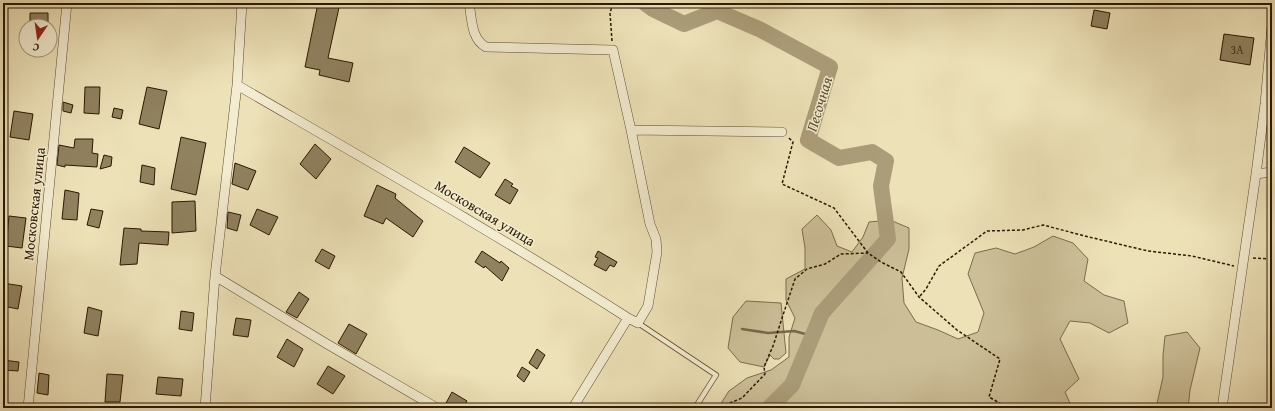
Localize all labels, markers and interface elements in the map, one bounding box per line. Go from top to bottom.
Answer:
north arrow [18,18,58,58]
text: С [31,39,41,56]
house number: 3А [1230,41,1244,58]
water label: Песочная [801,73,837,134]
street label: Московская улица [18,146,50,262]
street label: Московская улица [431,175,539,251]

